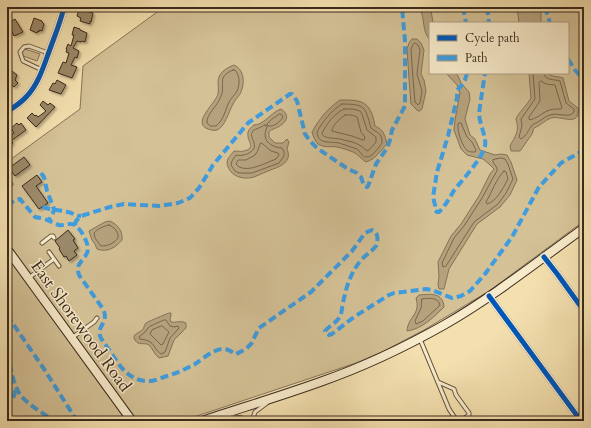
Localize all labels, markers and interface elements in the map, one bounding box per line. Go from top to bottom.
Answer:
legend [429,22,569,74]
text: Cycle path [465,30,520,46]
text: Path [465,50,488,66]
street label: East Shorewood Road [25,256,137,396]

